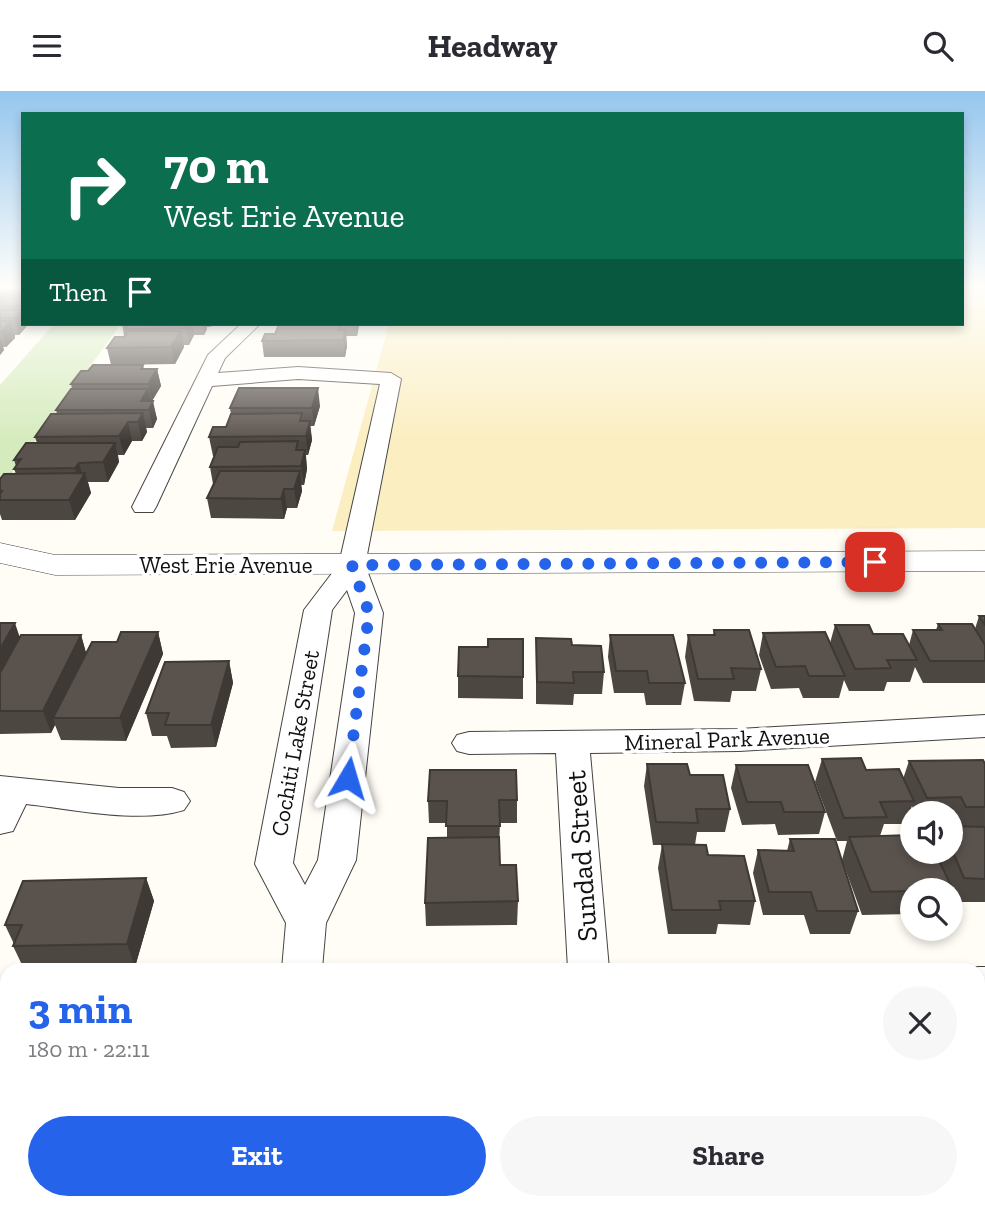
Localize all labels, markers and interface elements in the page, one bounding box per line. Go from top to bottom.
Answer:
icon: menu [28,27,66,65]
text: Headway [427,27,558,65]
icon: search [919,27,957,65]
text: 70 m [164,137,269,196]
icon: right [49,140,140,231]
text: West Erie Avenue [164,197,405,235]
icon: arrive [121,273,159,311]
text: Then [49,276,107,308]
pin [845,532,905,592]
icon: arrive [856,543,894,581]
street label: West Erie Avenue [140,551,312,579]
street label: Cochiti Lake Street [265,647,325,838]
street label: Mineral Park Avenue [624,721,830,757]
position arrow [311,741,385,815]
street label: Sundad Street [559,769,604,942]
map controls [900,801,963,941]
button: sound [900,801,963,864]
button: search [900,878,963,941]
text: 3 min [28,983,133,1034]
button: close [883,986,957,1060]
text: 180 m · 22:11 [28,1035,150,1063]
button: Exit [28,1116,486,1196]
button: Share [500,1116,957,1196]

